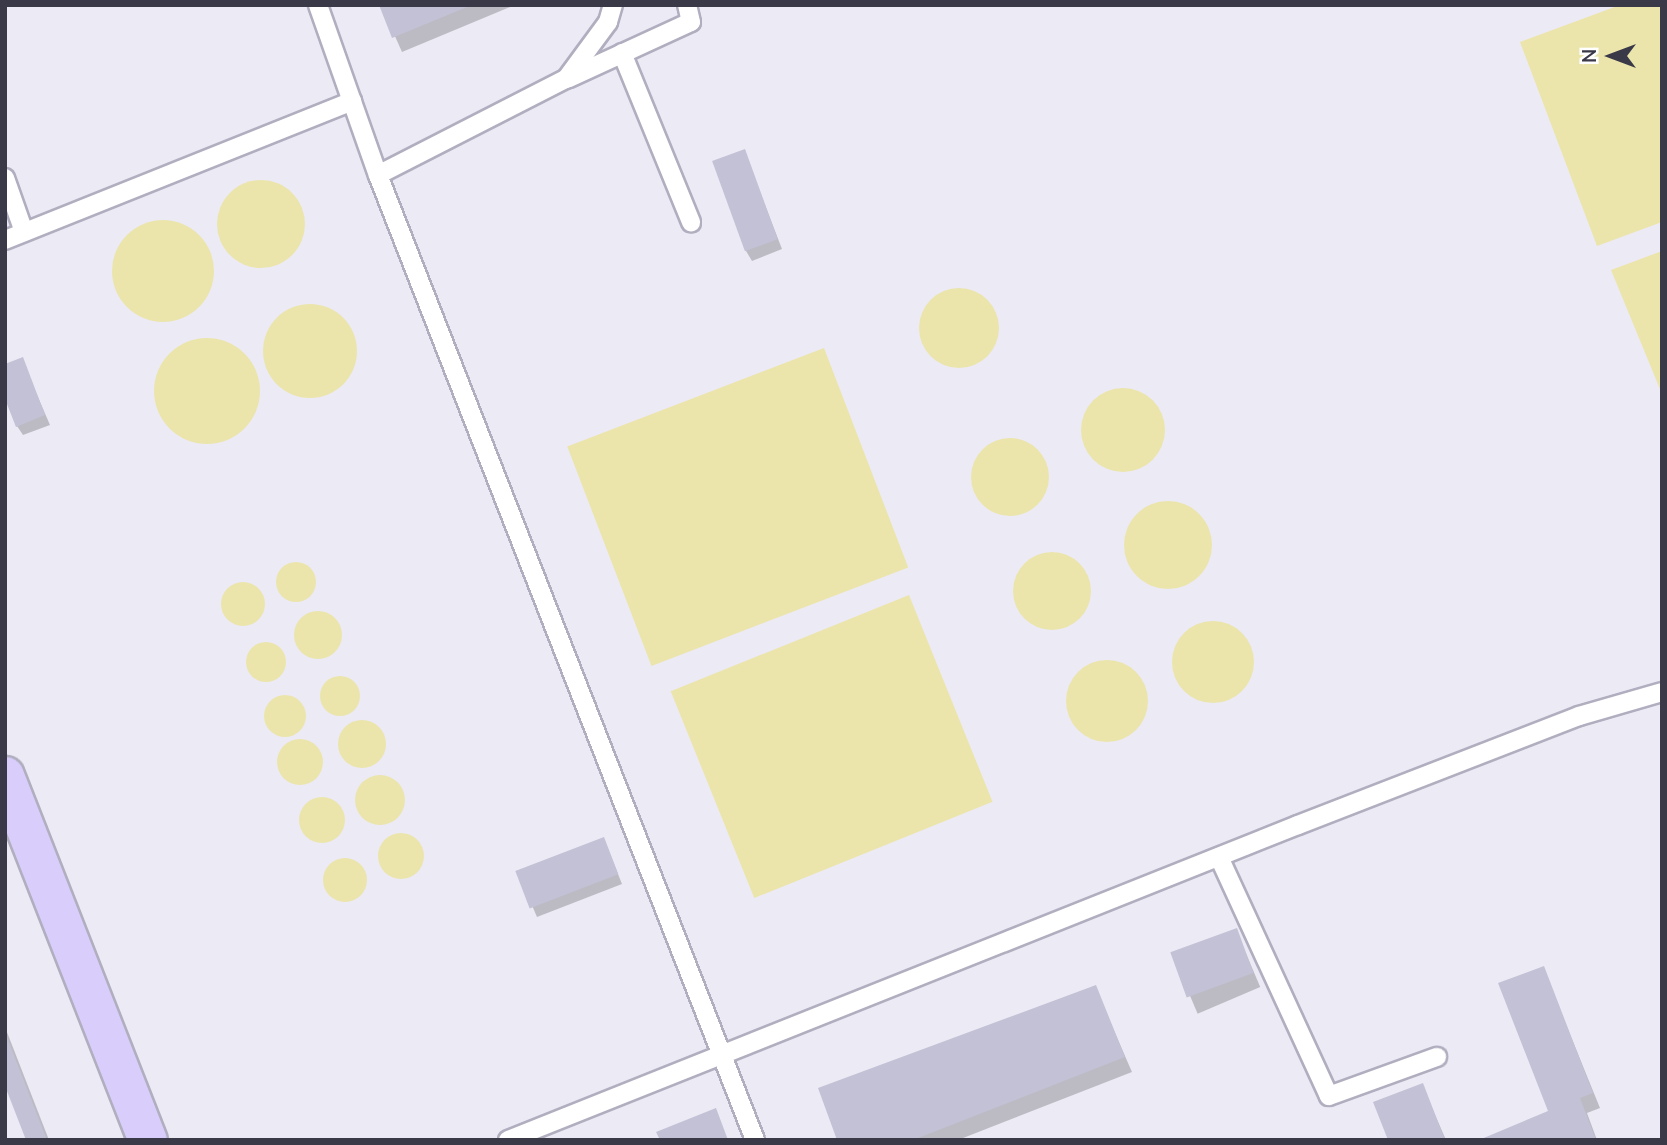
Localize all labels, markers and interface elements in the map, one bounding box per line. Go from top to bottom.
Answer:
north arrow [1576,21,1646,91]
text: N [1577,49,1603,63]

